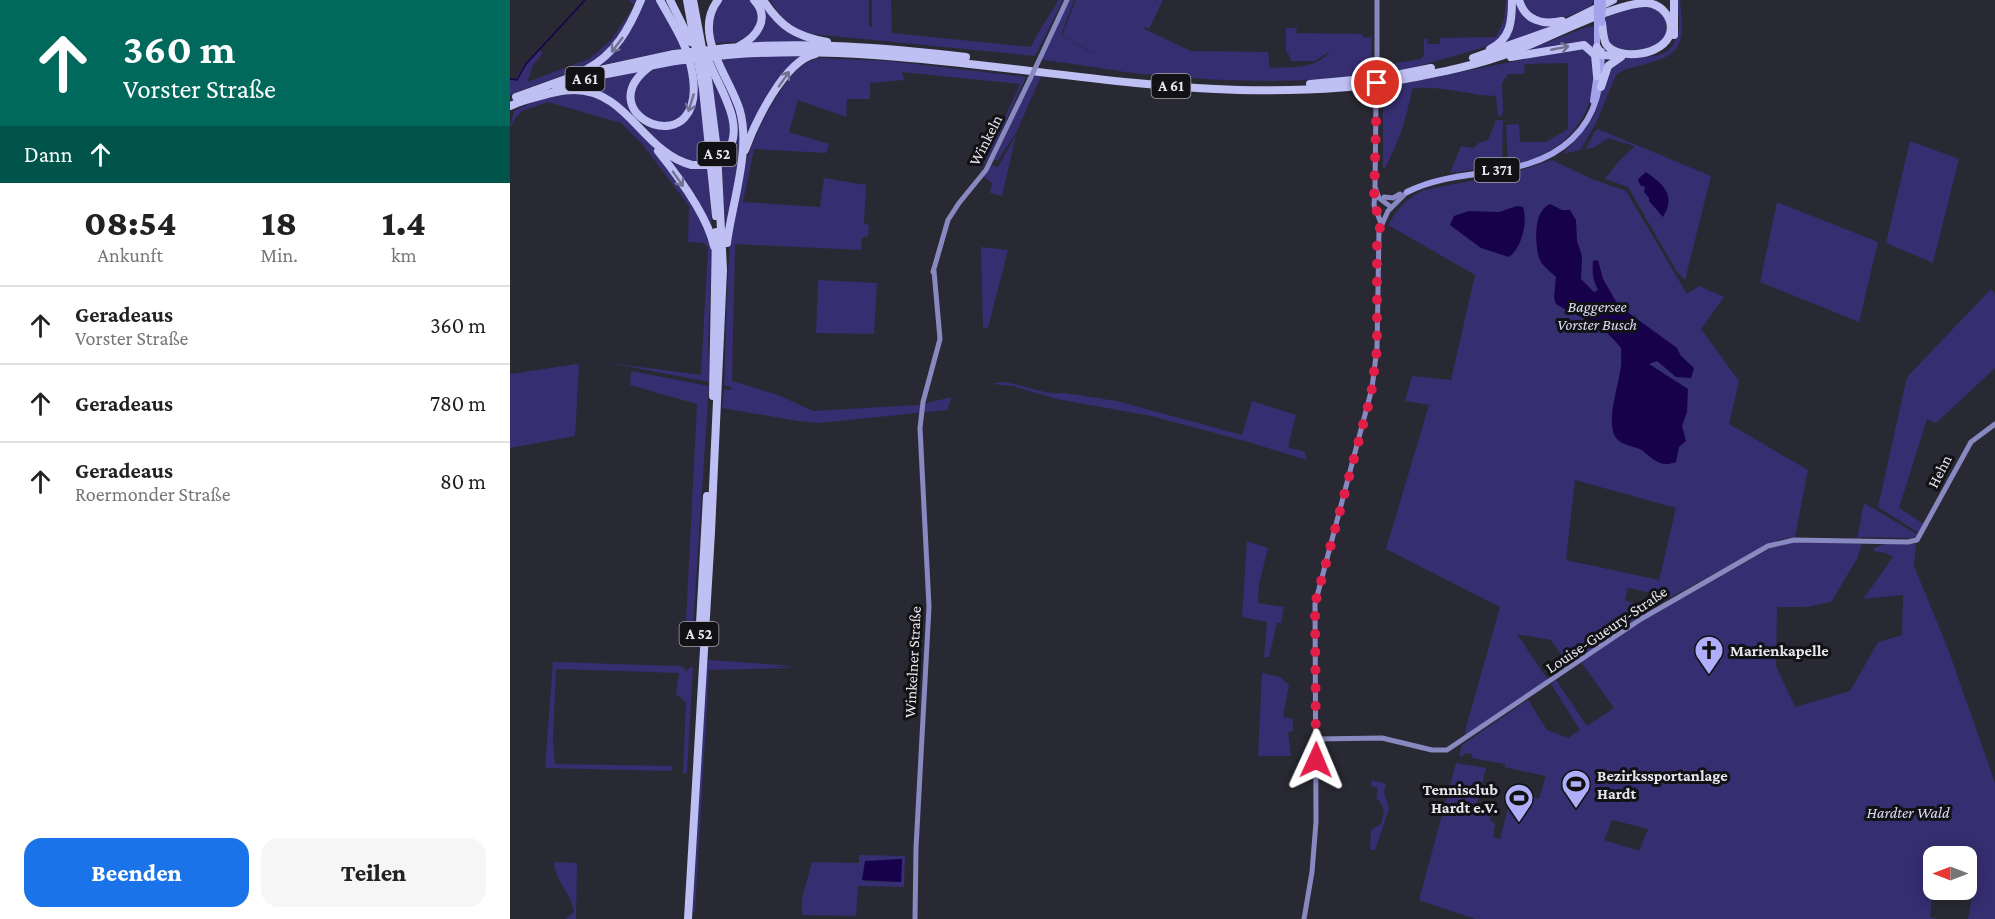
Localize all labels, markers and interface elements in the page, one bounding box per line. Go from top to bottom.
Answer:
icon: ahead [24,24,102,102]
text: 360 m [123,25,236,72]
one-way arrow [610,36,623,52]
one-way arrow [1549,42,1569,53]
pin [1351,57,1402,108]
icon: arrive [1360,66,1393,99]
road number: A 61 [566,67,604,91]
one-way arrow [778,71,790,87]
text: Vorster Straße [123,74,276,104]
road number: A 61 [1152,74,1190,98]
one-way arrow [685,94,696,113]
street label: Winkeln [965,112,1006,168]
icon: ahead [84,138,117,171]
text: Dann [24,142,72,167]
road number: A 52 [698,142,736,166]
road number: L 371 [1474,158,1520,182]
one-way arrow [672,170,684,186]
text: 08:54 [84,203,177,243]
text: 18 [261,203,297,243]
text: 1.4 [382,203,426,243]
text: Ankunft [98,244,163,266]
text: Min. [261,244,298,266]
text: km [391,244,417,266]
park label: Baggersee Vorster Busch [1557,298,1637,333]
text: Geradeaus [75,302,173,327]
icon: ahead [24,309,57,342]
text: 360 m [430,313,486,338]
text: Vorster Straße [75,327,188,349]
icon: ahead [24,387,57,420]
text: Geradeaus [75,391,173,416]
text: 780 m [430,391,486,416]
street label: Hehn [1924,452,1955,491]
text: Geradeaus [75,458,173,483]
icon: ahead [24,465,57,498]
text: 80 m [440,469,486,494]
text: Roermonder Straße [75,483,230,505]
street label: Louise-Gueury-Straße [1543,583,1671,677]
street label: Winkelner Straße [901,606,924,718]
road number: A 52 [680,622,718,646]
church icon: Marienkapelle [1693,634,1725,676]
place label: Marienkapelle [1730,642,1829,659]
position arrow [1284,728,1348,792]
place label: Bezirkssportanlage Hardt [1597,767,1728,802]
sports icon: Bezirkssportanlage Hardt [1560,768,1592,810]
place label: Tennisclub Hardt e.V. [1423,781,1498,816]
sports icon: Tennisclub Hardt e.V. [1503,782,1535,824]
park label: Hardter Wald [1866,804,1950,821]
button: Beenden [24,838,249,907]
button: Teilen [261,838,486,907]
north arrow [1923,846,1977,900]
map controls [1923,846,1977,900]

